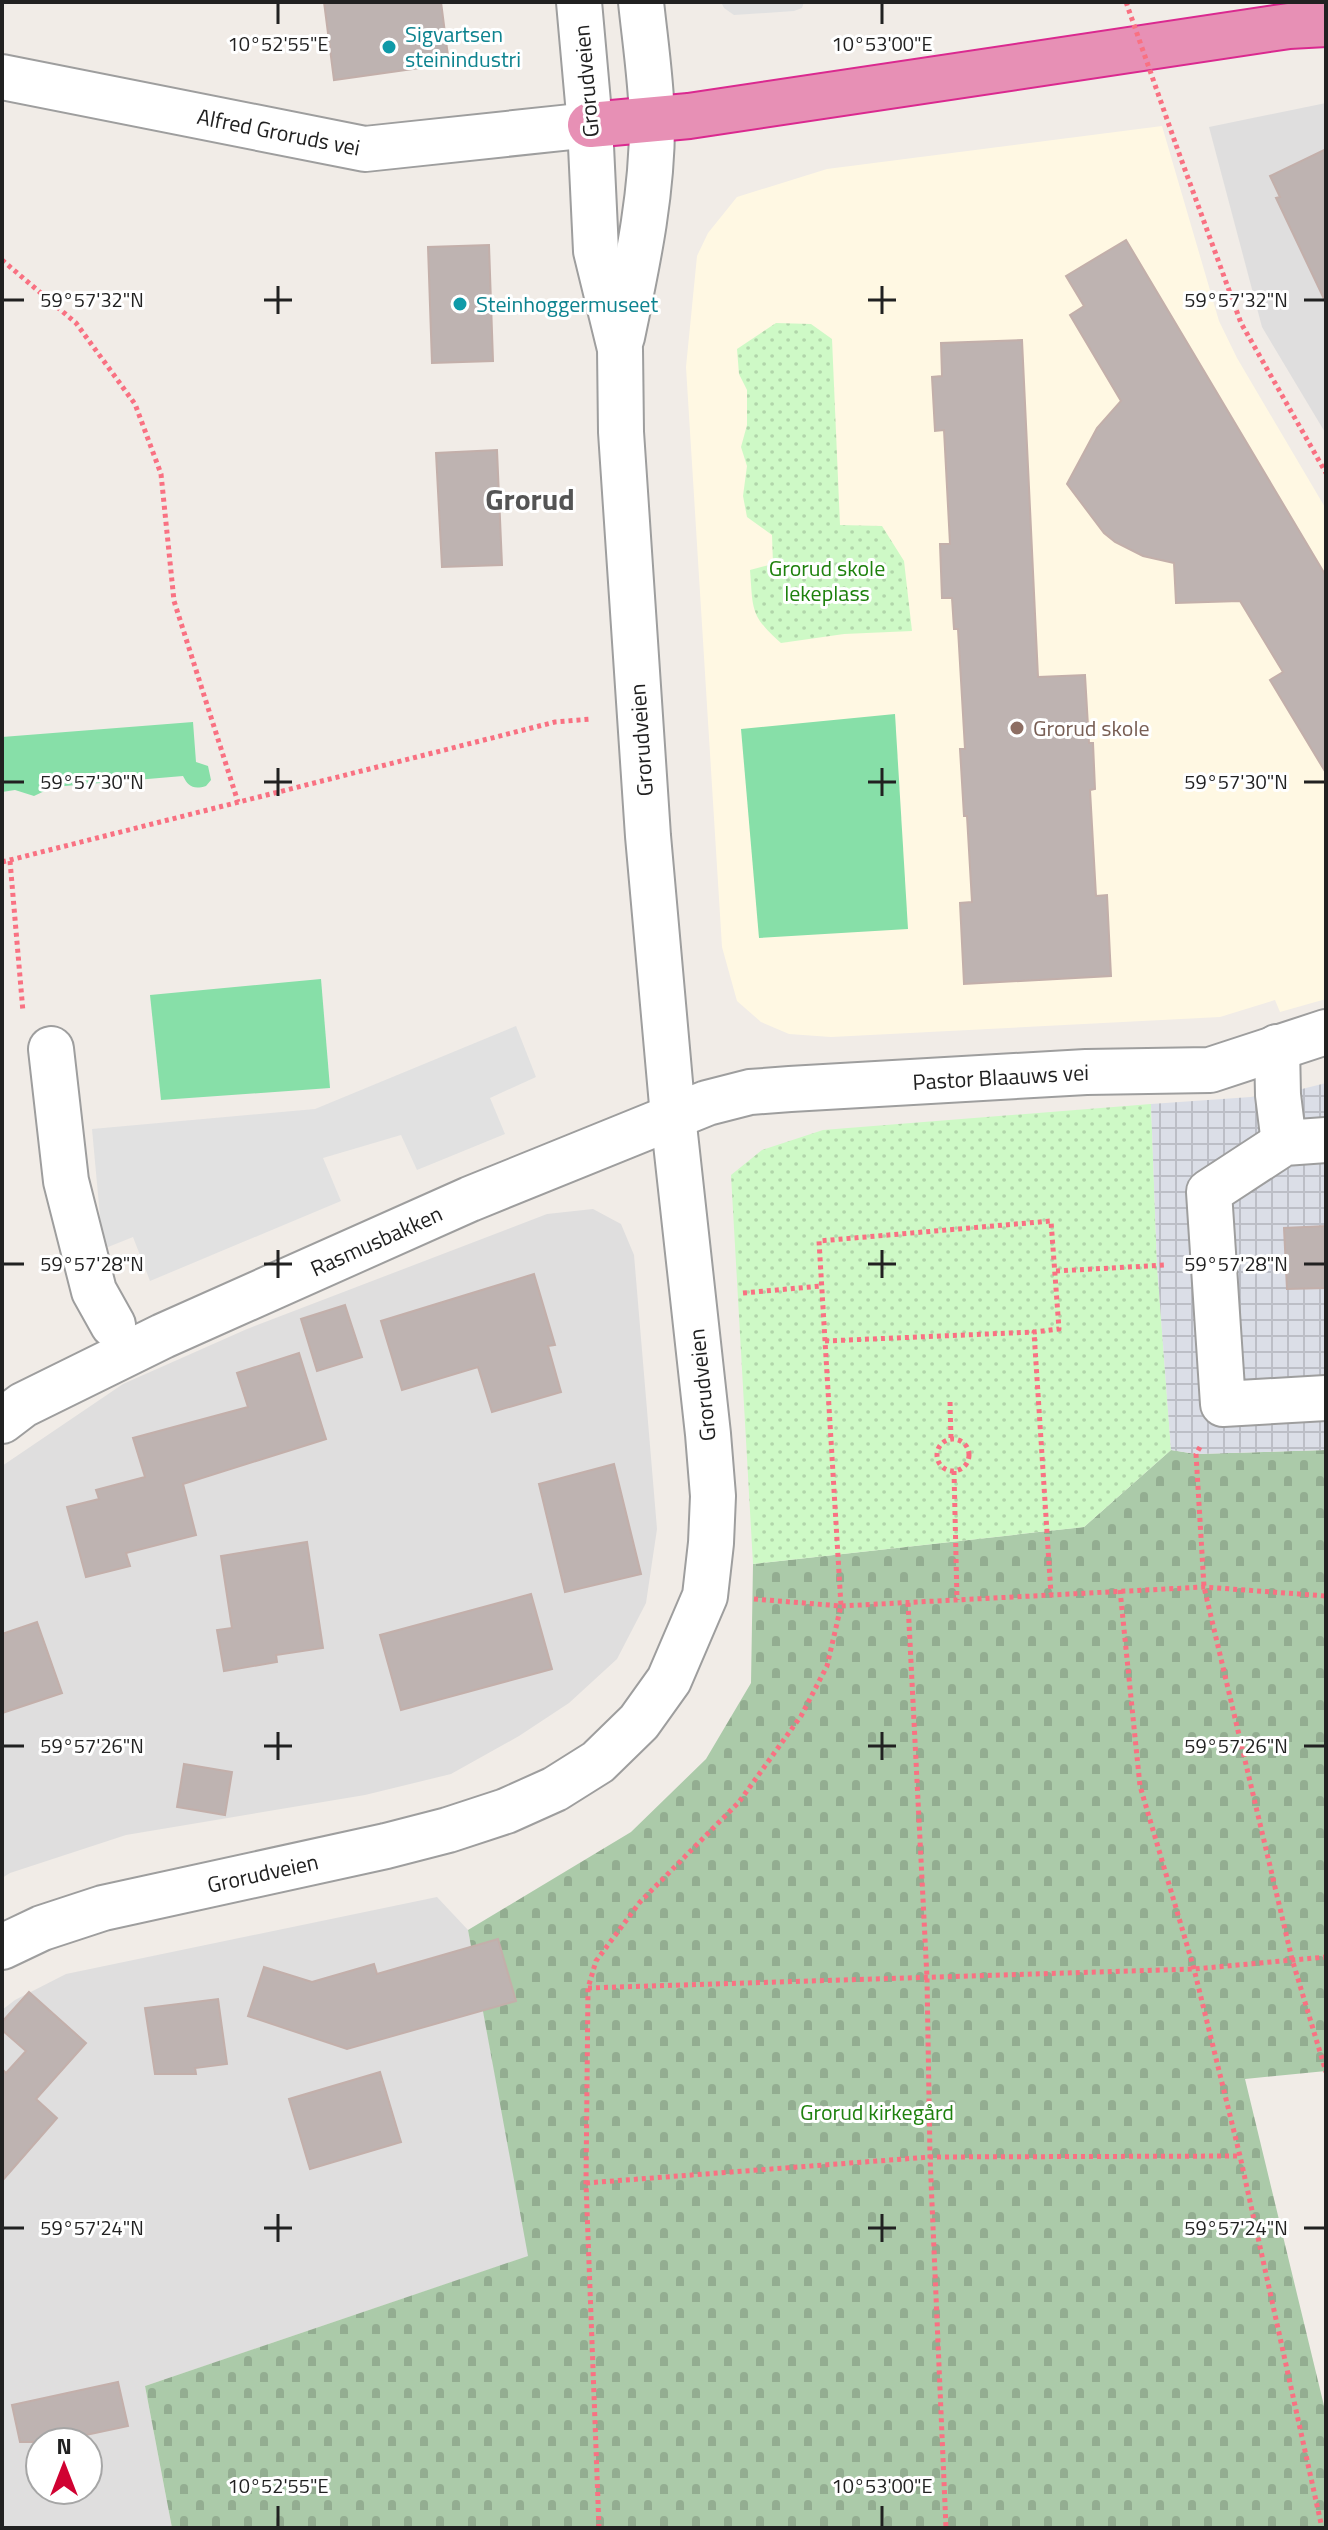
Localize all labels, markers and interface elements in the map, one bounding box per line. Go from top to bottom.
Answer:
place label: Sigvartsen steinindustri [405,17,521,76]
street label: Grorudveien [564,23,608,139]
text: 10°52'55"E [227,28,329,59]
text: 10°53'00"E [831,28,933,59]
marker: Sigvartsen steinindustri [380,38,398,56]
street label: Alfred Groruds vei [194,99,363,165]
text: 59°57'32"N [40,284,144,315]
text: 59°57'32"N [1184,284,1288,315]
place label: Steinhoggermuseet [476,287,658,321]
marker: Steinhoggermuseet [451,295,469,313]
district label: Grorud [485,476,575,522]
park label: Grorud skole lekeplass [769,551,885,610]
street label: Grorudveien [620,683,662,797]
place label: Grorud skole [1033,711,1150,745]
marker: Grorud skole [1008,719,1026,737]
text: 59°57'30"N [40,766,144,797]
text: 59°57'30"N [1184,766,1288,797]
street label: Pastor Blaauws vei [912,1055,1089,1099]
street label: Rasmusbakken [305,1196,448,1285]
text: 59°57'28"N [40,1248,144,1279]
text: 59°57'28"N [1184,1248,1288,1279]
street label: Grorudveien [679,1327,725,1443]
text: 59°57'26"N [40,1730,144,1761]
text: 59°57'26"N [1184,1730,1288,1761]
street label: Grorudveien [204,1844,321,1902]
park label: Grorud kirkegård [800,2095,954,2129]
text: 59°57'24"N [40,2212,144,2243]
text: 59°57'24"N [1184,2212,1288,2243]
north arrow [24,2426,104,2506]
text: N [56,2429,72,2463]
text: 10°52'55"E [227,2470,329,2501]
text: 10°53'00"E [831,2470,933,2501]

